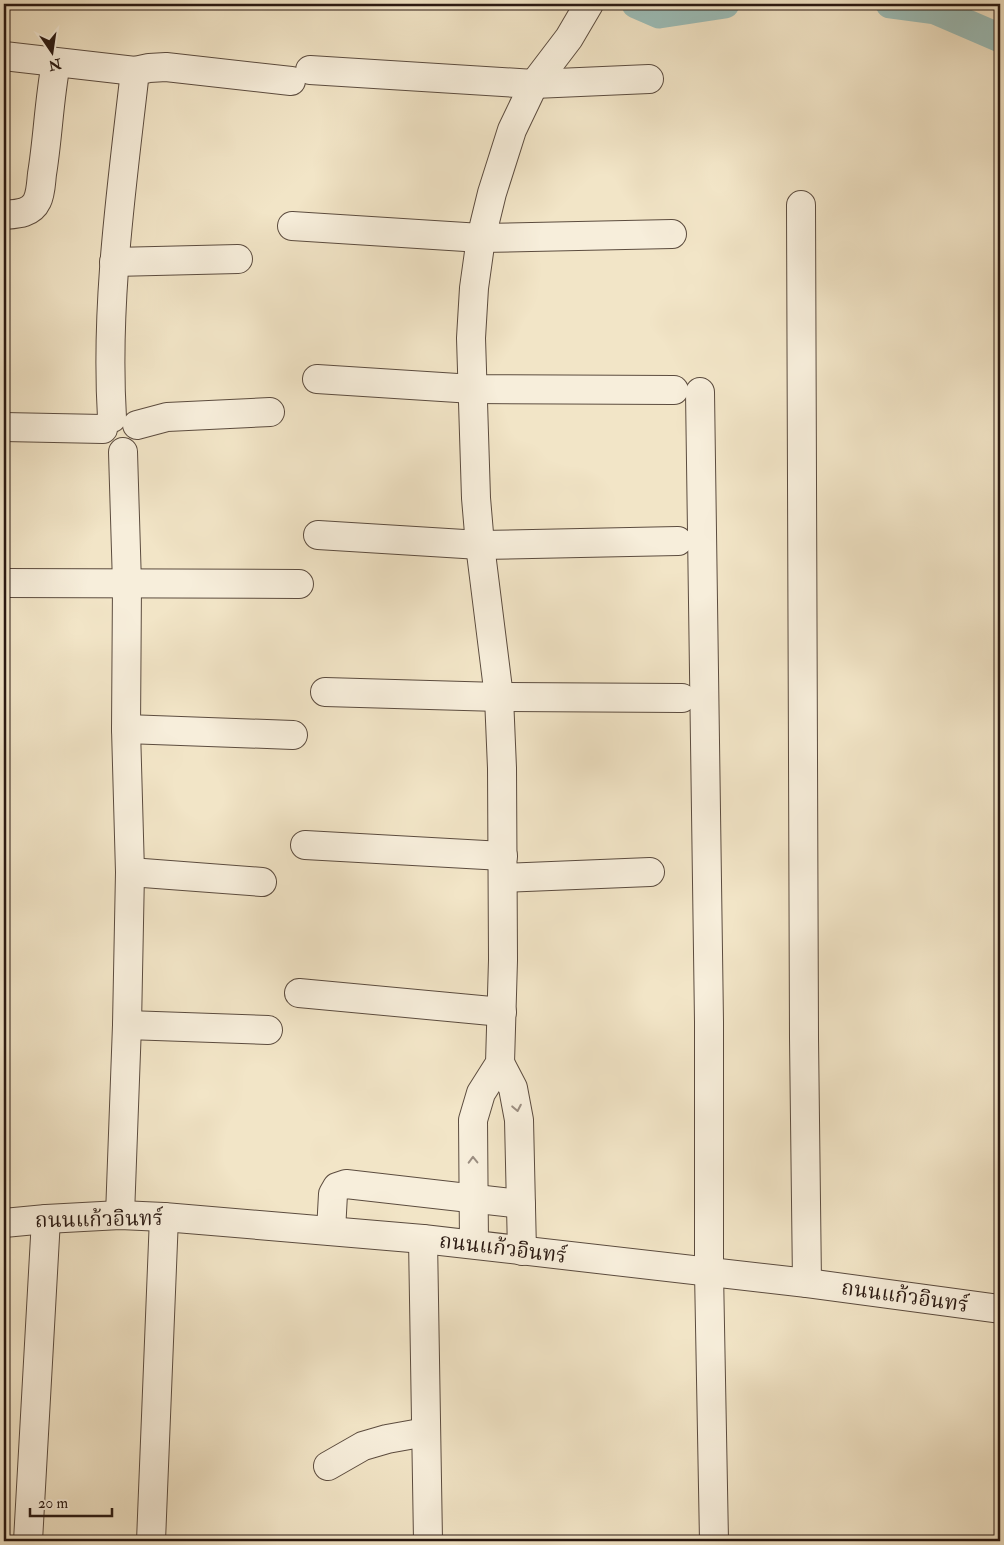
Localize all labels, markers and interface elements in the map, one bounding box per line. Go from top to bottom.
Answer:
north arrow [28,28,78,78]
text: N [46,54,64,74]
one-way arrow [511,1104,522,1113]
one-way arrow [468,1156,478,1164]
street label: ถนนแก้วอินทร์ [35,1205,164,1234]
street label: ถนนแก้วอินทร์ [438,1227,569,1270]
street label: ถนนแก้วอินทร์ [840,1274,971,1319]
scale bar [30,1485,112,1517]
text: 20 m [38,1494,68,1513]

